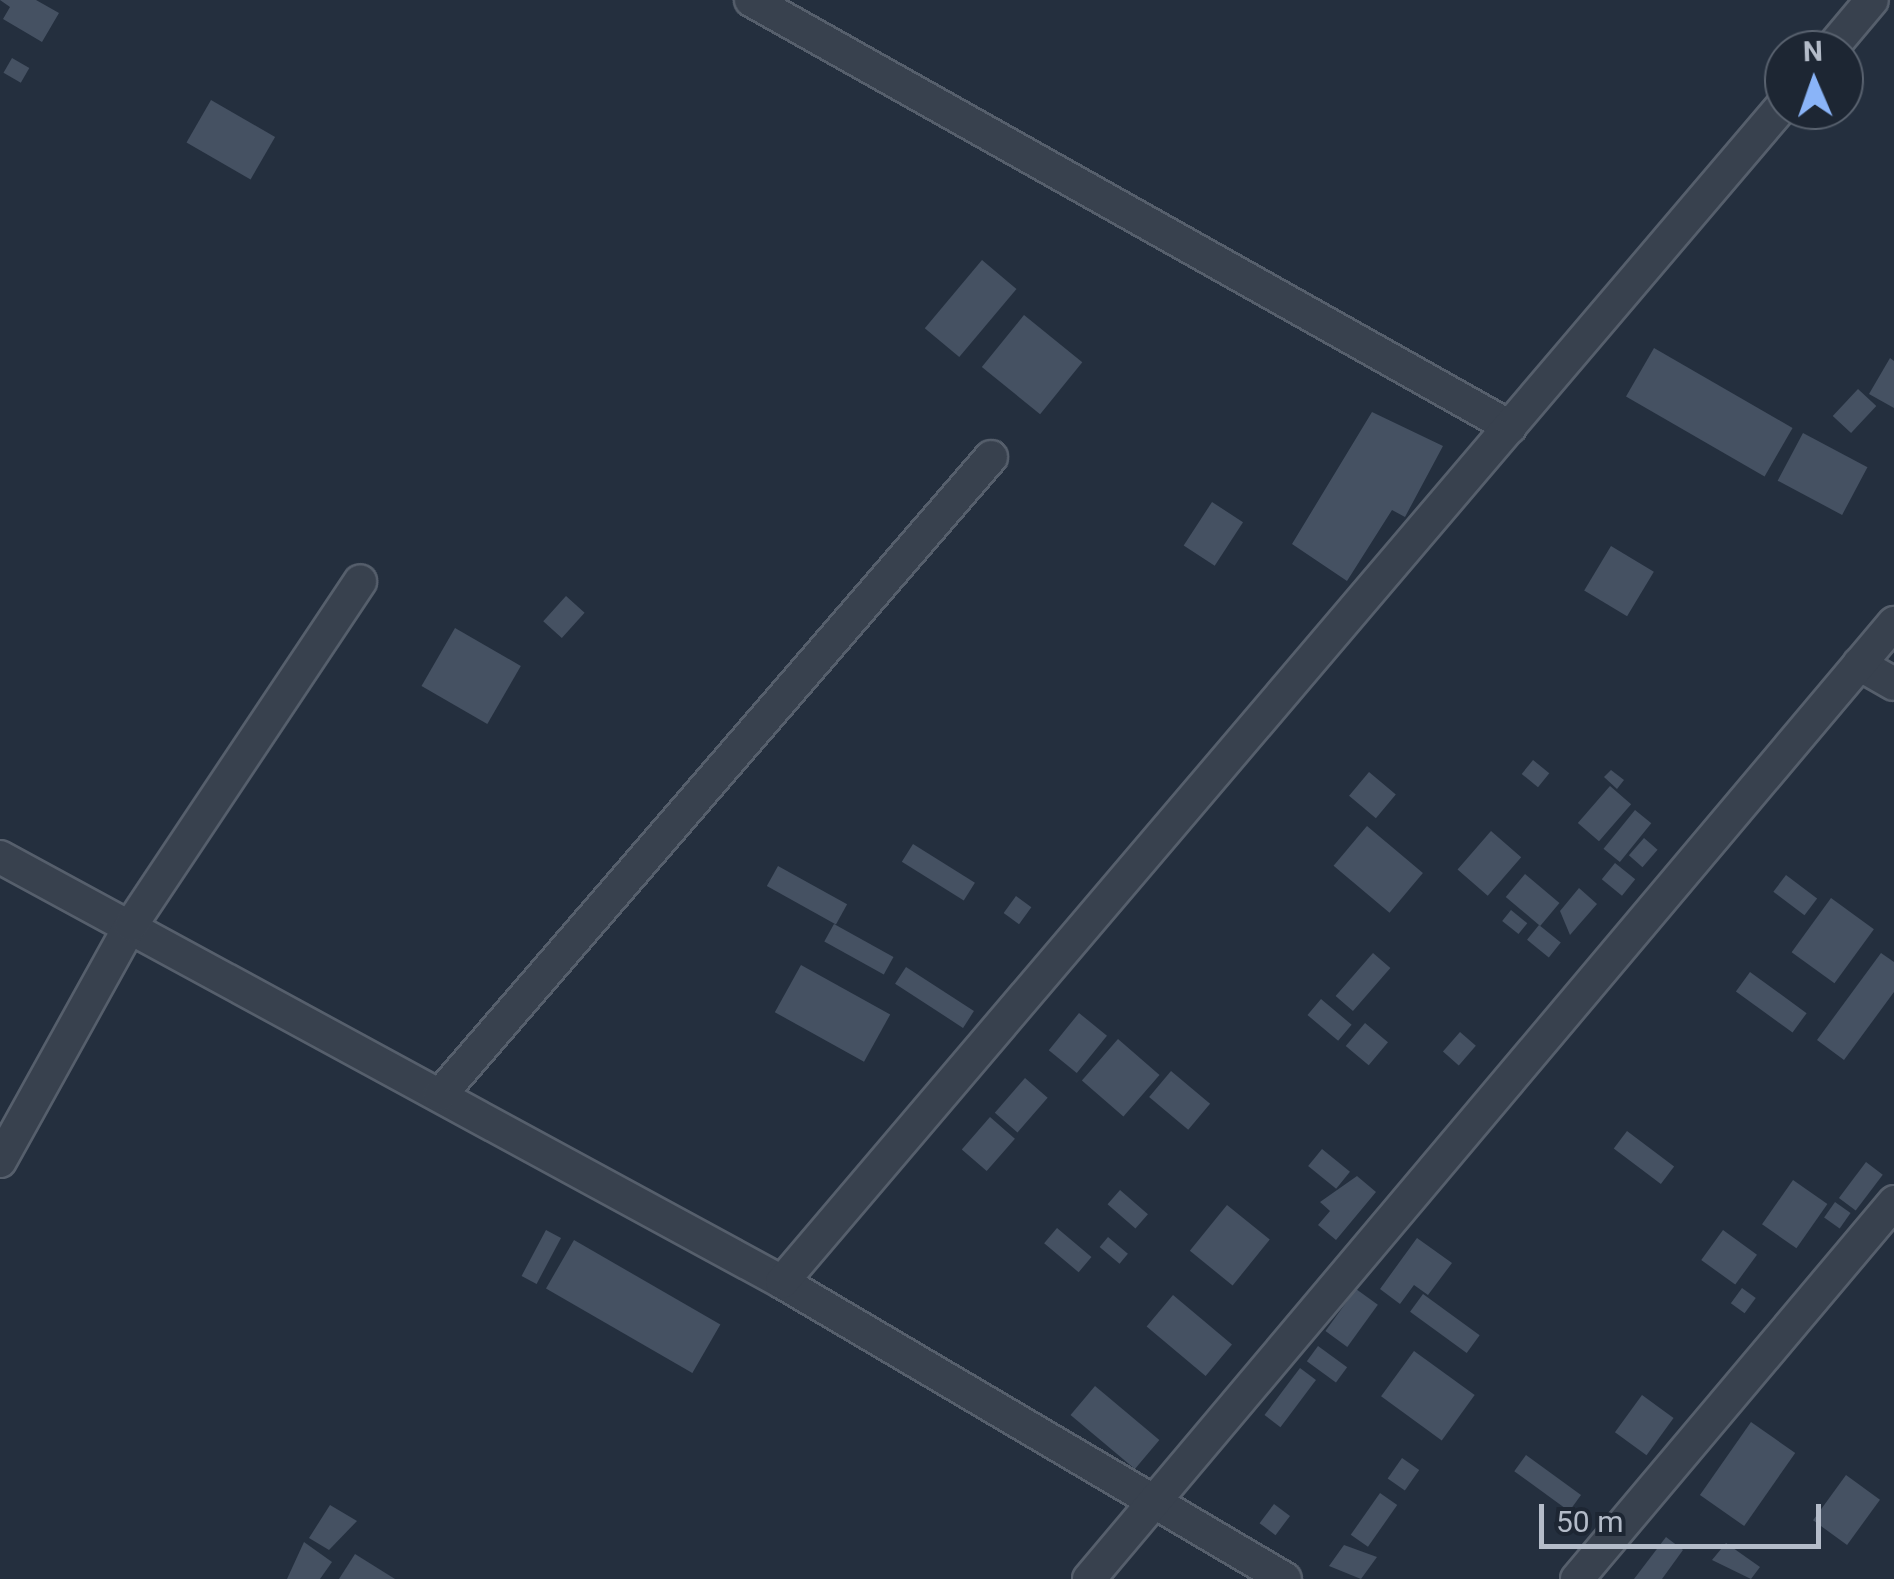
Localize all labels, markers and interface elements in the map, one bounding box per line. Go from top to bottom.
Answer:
north arrow [1764,30,1864,130]
text: N [1803,35,1823,68]
scale bar [1544,1484,1826,1546]
text: 50 m [1556,1504,1623,1539]

